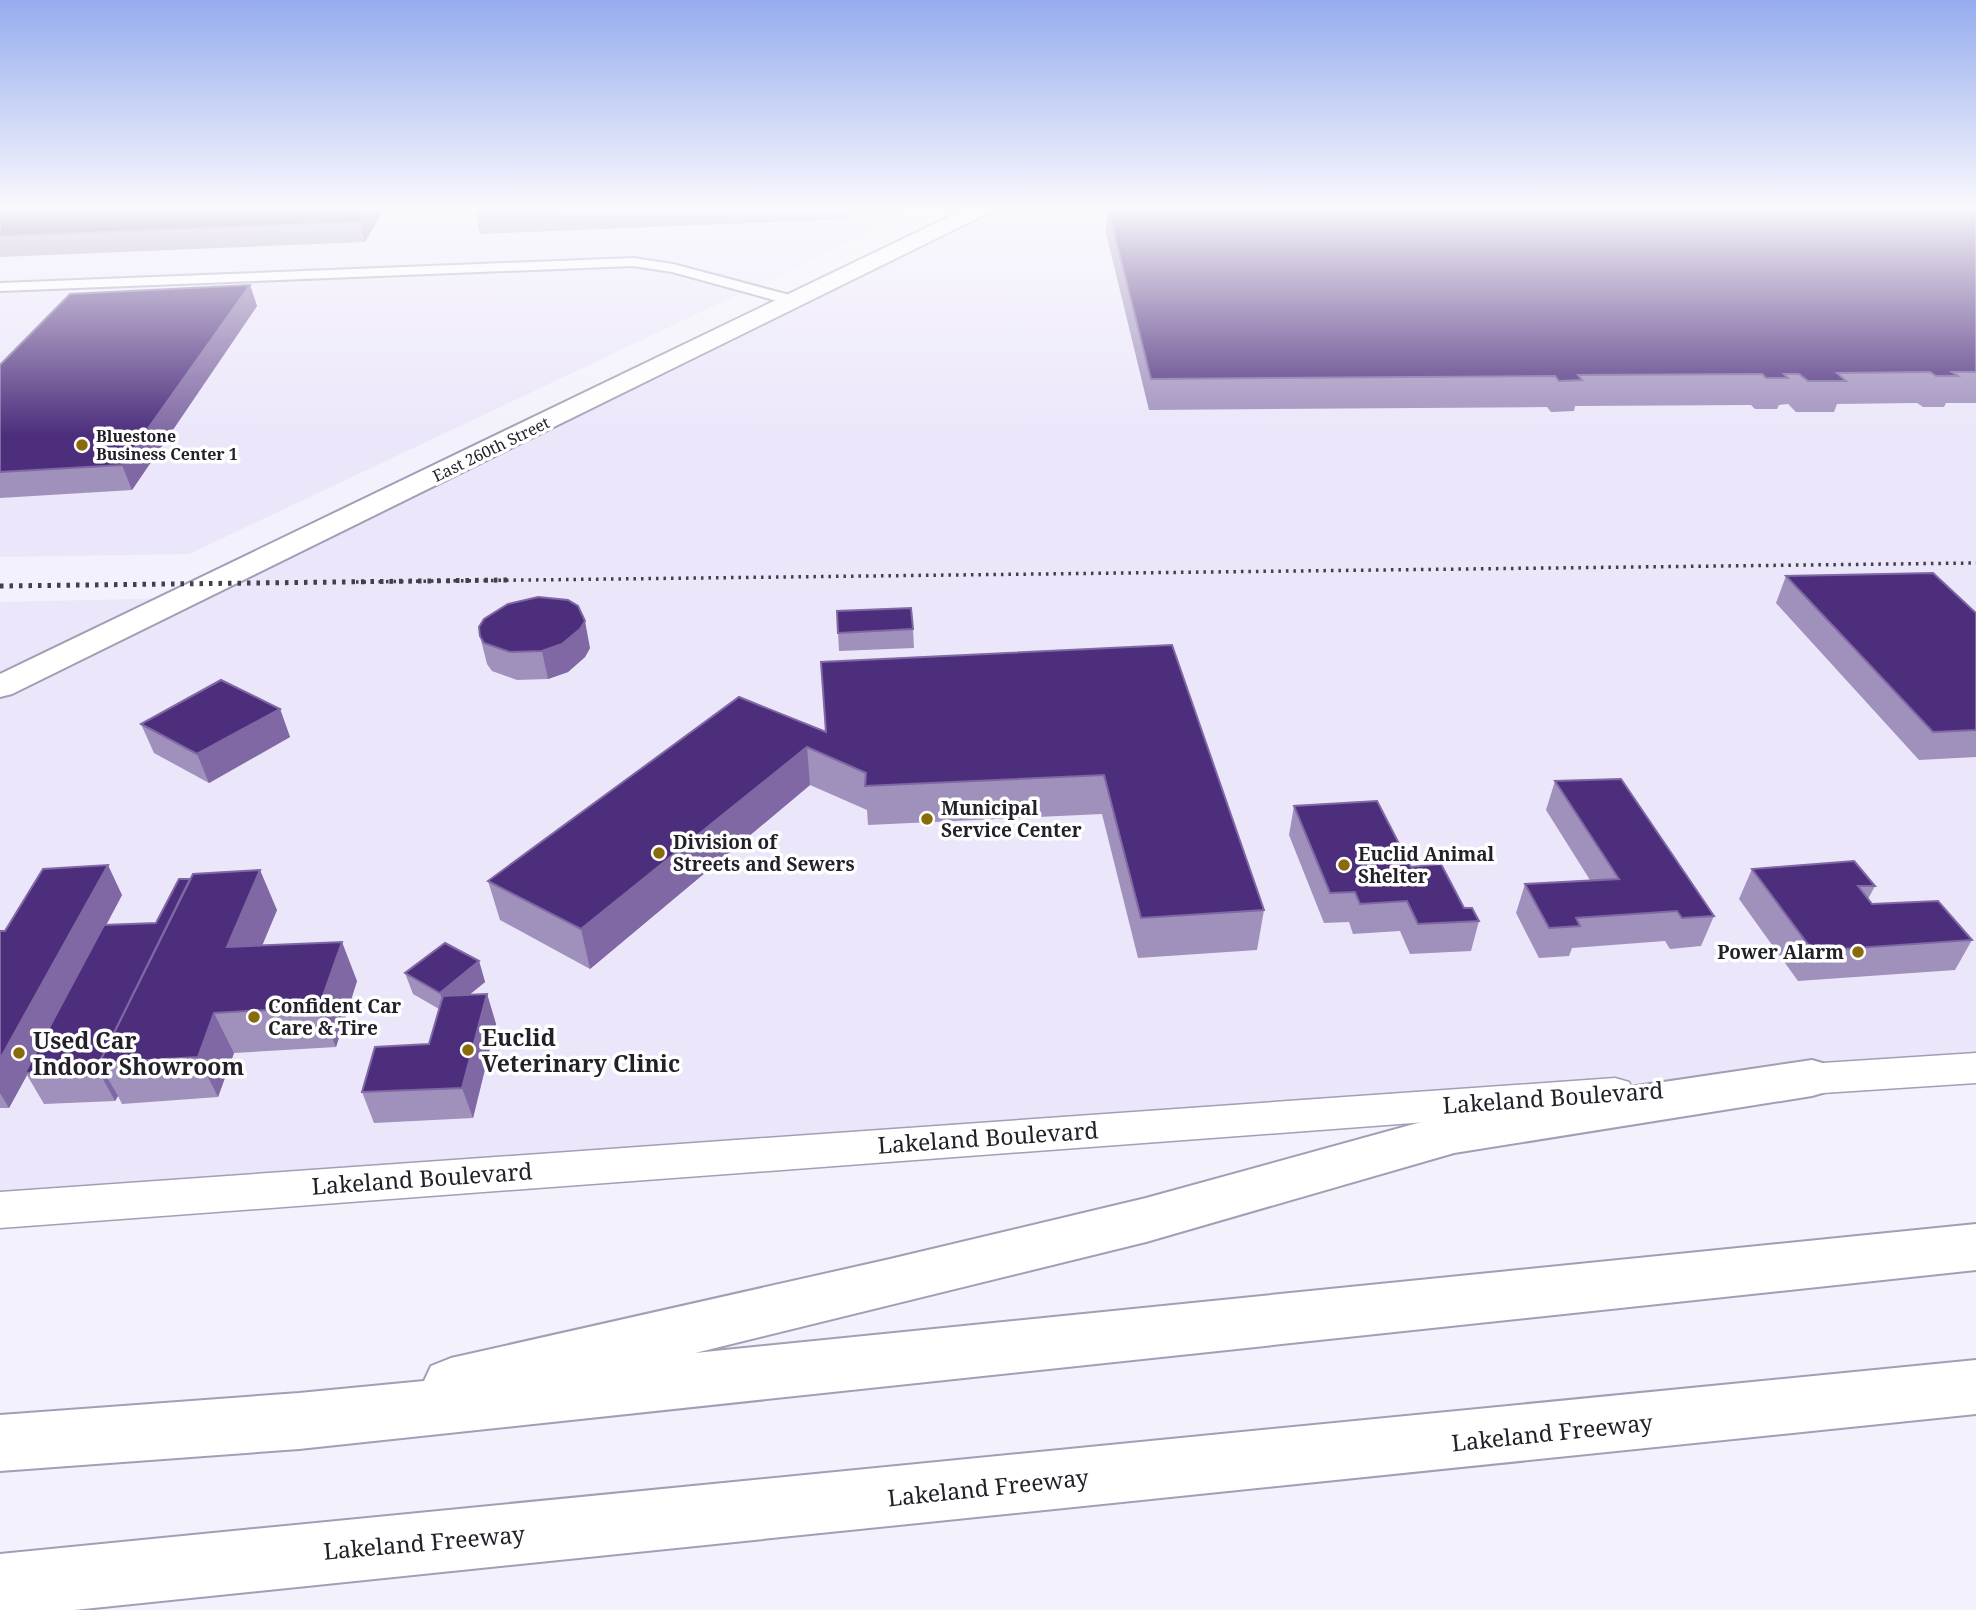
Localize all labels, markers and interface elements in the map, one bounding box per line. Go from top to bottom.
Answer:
street label: East 260th Street [429,411,553,487]
place label: Bluestone Business Center 1 [96,425,238,465]
marker: Bluestone Business Center 1 [74,437,90,453]
place label: Municipal Service Center [941,795,1082,843]
marker: Municipal Service Center [919,811,935,827]
place label: Division of Streets and Sewers [673,829,855,877]
place label: Euclid Animal Shelter [1358,841,1495,889]
marker: Division of Streets and Sewers [651,845,667,861]
marker: Euclid Animal Shelter [1336,857,1352,873]
place label: Power Alarm [1717,939,1844,965]
marker: Power Alarm [1850,944,1866,960]
place label: Confident Car Care & Tire [268,993,401,1041]
marker: Confident Car Care & Tire [246,1009,262,1025]
place label: Euclid Veterinary Clinic [482,1021,680,1079]
place label: Used Car Indoor Showroom [33,1024,244,1082]
marker: Euclid Veterinary Clinic [460,1042,476,1058]
marker: Used Car Indoor Showroom [11,1045,27,1061]
street label: Lakeland Boulevard [1442,1073,1664,1121]
street label: Lakeland Boulevard [877,1113,1099,1161]
street label: Lakeland Boulevard [311,1154,533,1202]
street label: Lakeland Freeway [1450,1406,1654,1458]
street label: Lakeland Freeway [886,1461,1090,1513]
street label: Lakeland Freeway [322,1517,526,1567]

